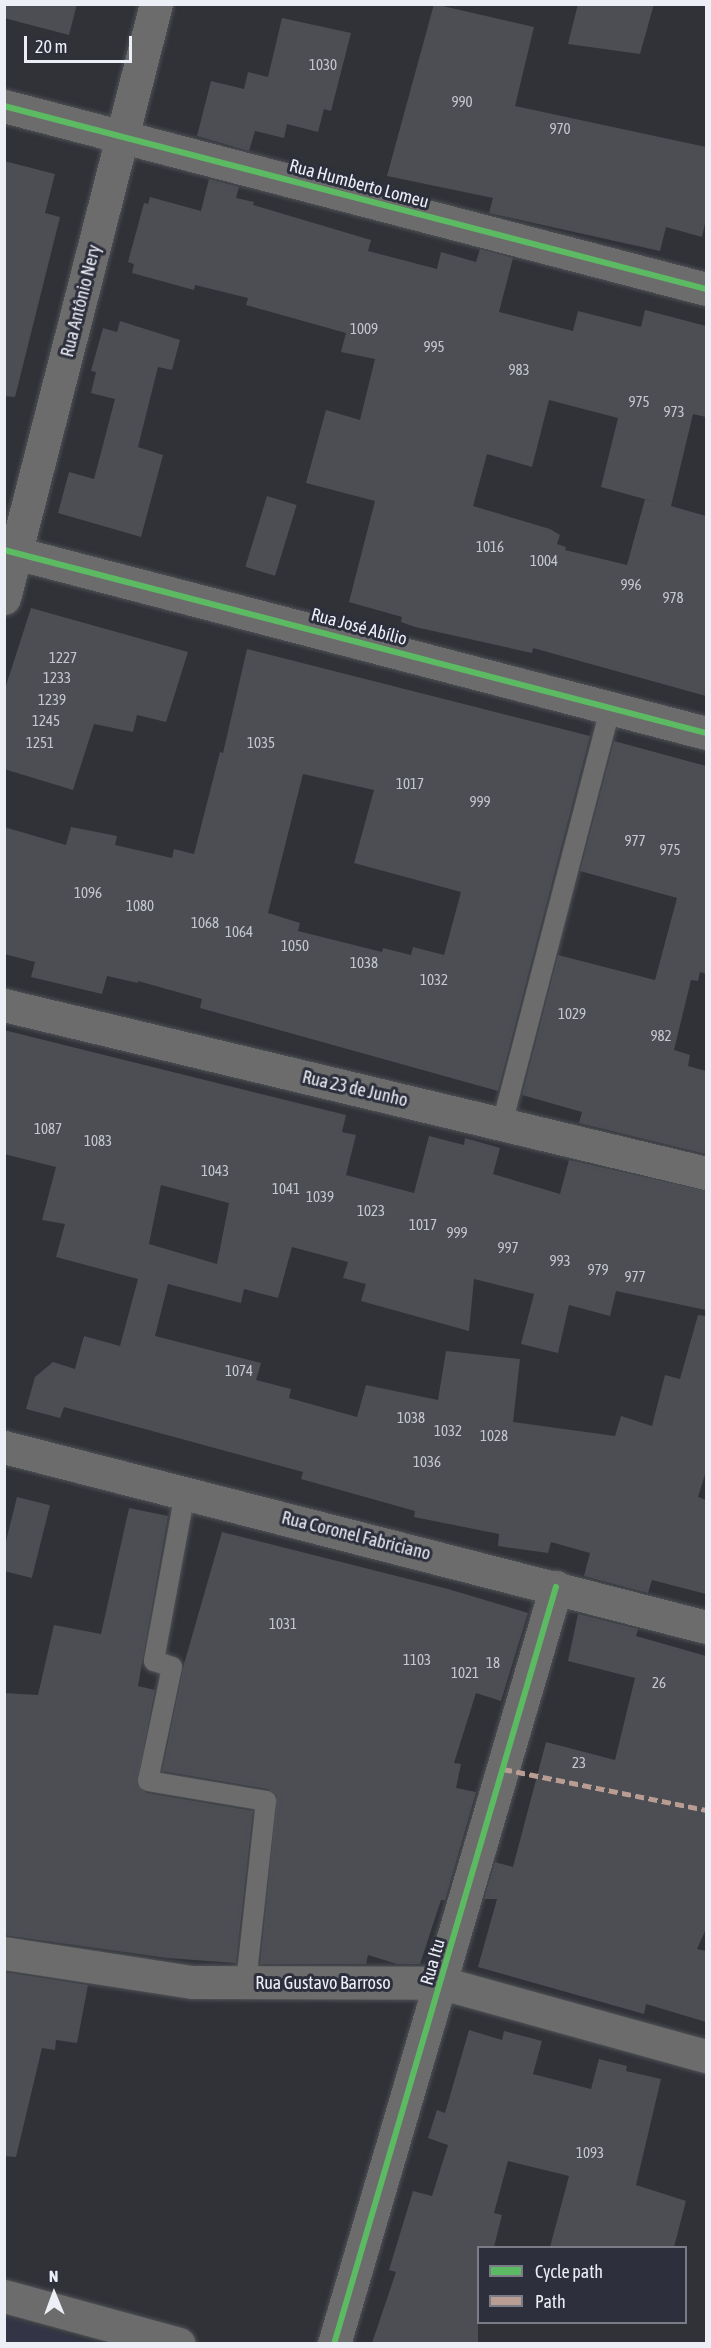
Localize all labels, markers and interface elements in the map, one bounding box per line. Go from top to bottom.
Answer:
scale bar [27,24,135,62]
text: 20 m [35,36,67,57]
house number: 1030 [309,56,337,74]
house number: 990 [451,93,473,111]
house number: 970 [549,120,571,138]
street label: Rua Humberto Lomeu [287,155,431,213]
street label: Rua Antônio Nery [57,243,105,359]
house number: 1009 [350,320,378,338]
house number: 995 [423,338,445,356]
house number: 983 [508,361,530,379]
house number: 975 [628,393,650,411]
house number: 973 [663,403,685,421]
house number: 1016 [476,538,504,556]
house number: 1004 [530,552,558,570]
house number: 996 [620,576,642,594]
house number: 978 [662,589,684,607]
street label: Rua José Abílio [309,604,409,650]
house number: 1227 [49,649,77,667]
house number: 1233 [43,669,71,687]
house number: 1239 [38,691,66,709]
house number: 1245 [32,712,60,730]
house number: 1251 [26,734,54,752]
house number: 1035 [247,734,275,752]
house number: 1017 [396,775,424,793]
house number: 999 [469,793,491,811]
house number: 977 [624,832,646,850]
house number: 975 [659,841,681,859]
house number: 1096 [74,884,102,902]
house number: 1080 [126,897,154,915]
house number: 1068 [191,914,219,932]
house number: 1064 [225,923,253,941]
house number: 1050 [281,937,309,955]
house number: 1038 [350,954,378,972]
house number: 1032 [420,971,448,989]
house number: 1029 [558,1005,586,1023]
house number: 982 [650,1027,672,1045]
street label: Rua 23 de Junho [300,1066,410,1112]
house number: 1087 [34,1120,62,1138]
house number: 1083 [84,1132,112,1150]
house number: 1043 [201,1162,229,1180]
house number: 1041 [272,1180,300,1198]
house number: 1039 [306,1188,334,1206]
house number: 1023 [357,1202,385,1220]
house number: 1017 [409,1216,437,1234]
house number: 999 [446,1224,468,1242]
house number: 997 [497,1239,519,1257]
house number: 993 [549,1252,571,1270]
house number: 979 [587,1261,609,1279]
house number: 977 [624,1268,646,1286]
house number: 1074 [225,1362,253,1380]
house number: 1038 [397,1409,425,1427]
house number: 1032 [434,1422,462,1440]
house number: 1028 [480,1427,508,1445]
house number: 1036 [413,1453,441,1471]
street label: Rua Coronel Fabriciano [279,1507,433,1565]
house number: 1031 [269,1615,297,1633]
house number: 1103 [403,1651,431,1669]
house number: 18 [486,1654,500,1672]
house number: 1021 [451,1664,479,1682]
house number: 26 [652,1674,666,1692]
house number: 23 [572,1754,586,1772]
street label: Rua Itu [416,1936,450,1988]
street label: Rua Gustavo Barroso [255,1972,391,1994]
house number: 1093 [576,2144,604,2162]
legend [477,2246,687,2324]
text: Cycle path [535,2261,603,2282]
north arrow [24,2264,84,2324]
text: N [49,2267,59,2285]
text: Path [535,2291,566,2312]

